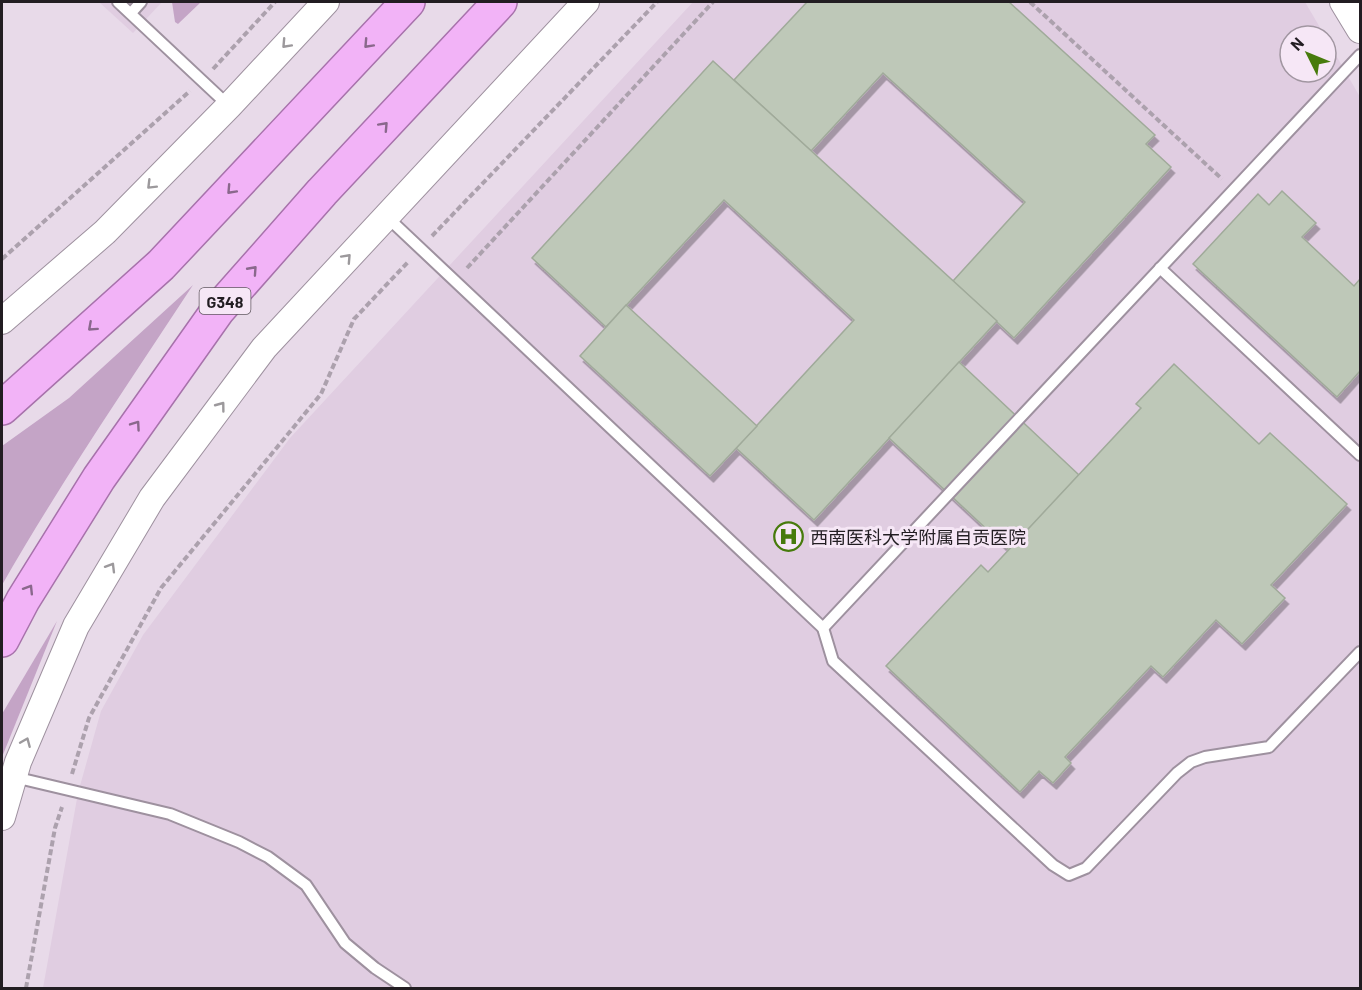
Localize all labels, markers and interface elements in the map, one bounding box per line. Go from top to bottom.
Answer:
north arrow [1278,24,1338,84]
text: N [1286,33,1307,54]
one-way arrow [364,37,375,48]
one-way arrow [282,38,293,48]
one-way arrow [377,122,388,132]
one-way arrow [147,177,158,188]
one-way arrow [227,184,238,194]
one-way arrow [340,254,351,264]
one-way arrow [246,266,257,277]
road number: G348 [200,288,250,314]
one-way arrow [88,320,99,331]
one-way arrow [213,401,224,412]
one-way arrow [129,421,140,432]
hospital icon: 西南医科大学附属自贡医院 [773,521,805,553]
place label: 西南医科大学附属自贡医院 [810,526,1026,548]
one-way arrow [104,563,115,573]
one-way arrow [22,585,34,595]
one-way arrow [19,737,31,748]

